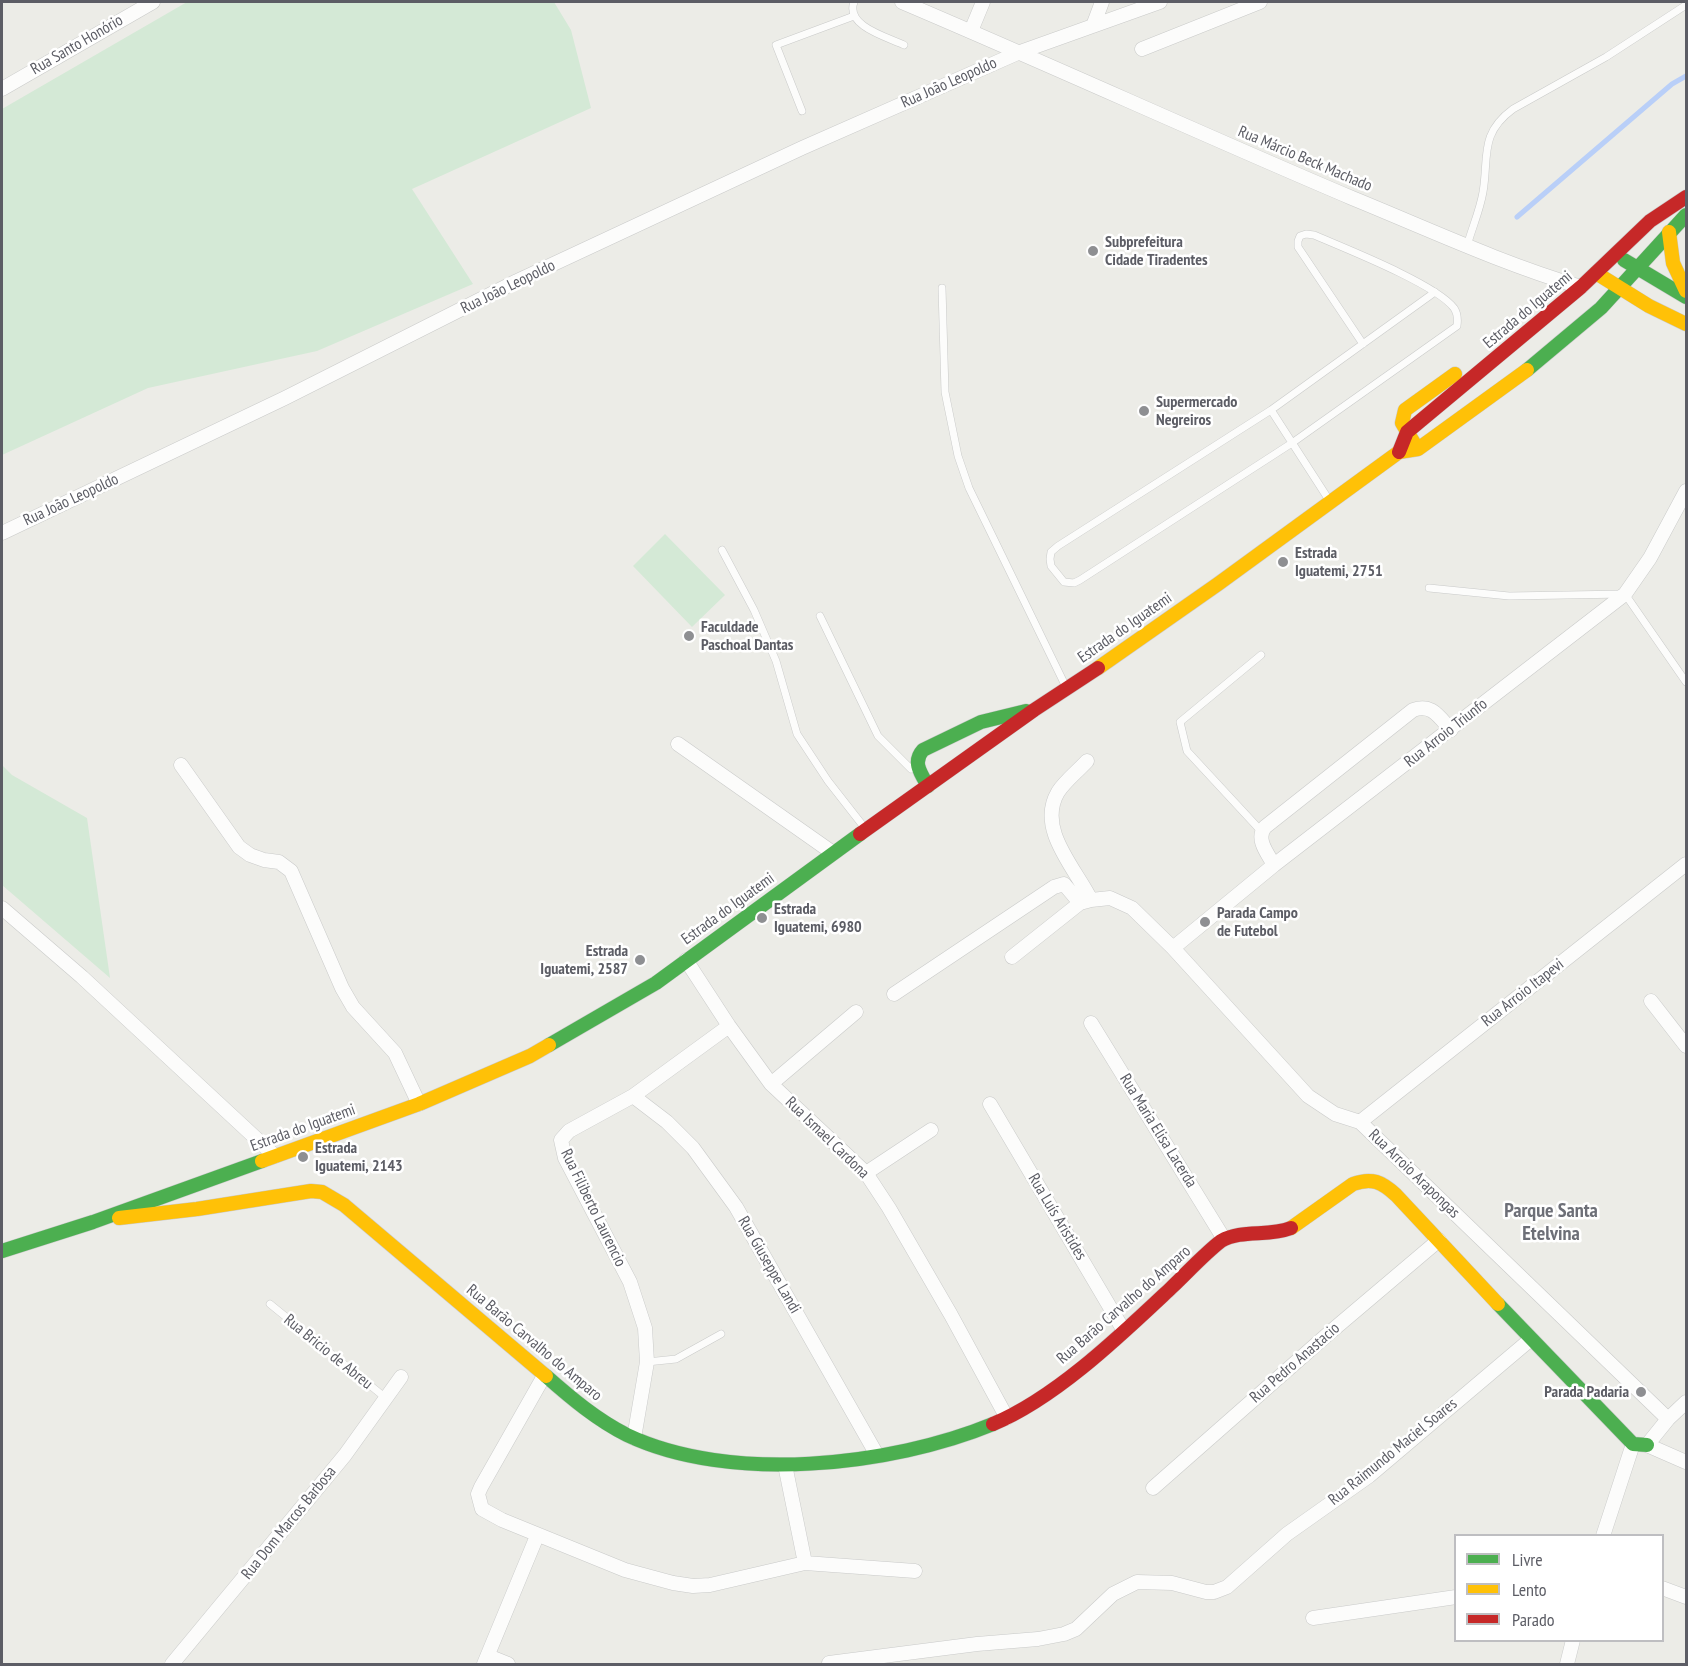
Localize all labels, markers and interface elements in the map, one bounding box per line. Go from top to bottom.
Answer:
street label: Rua Santo Honório [27,11,127,79]
street label: Rua João Leopoldo [898,53,1000,113]
street label: Rua Márcio Beck Machado [1235,122,1375,196]
place label: Subprefeitura Cidade Tiradentes [1105,232,1208,270]
marker: Subprefeitura Cidade Tiradentes [1086,244,1100,258]
street label: Rua João Leopoldo [458,256,558,318]
street label: Estrada do Iguatemi [1480,267,1576,353]
place label: Supermercado Negreiros [1156,392,1237,430]
marker: Supermercado Negreiros [1137,404,1151,418]
street label: Rua João Leopoldo [20,470,122,530]
place label: Estrada Iguatemi, 2751 [1295,543,1383,581]
marker: Estrada Iguatemi, 2751 [1276,555,1290,569]
street label: Estrada do Iguatemi [1074,589,1176,667]
place label: Faculdade Paschoal Dantas [701,617,793,655]
marker: Faculdade Paschoal Dantas [682,629,696,643]
street label: Rua Arroio Triunfo [1401,695,1491,771]
street label: Estrada do Iguatemi [678,869,778,949]
place label: Estrada Iguatemi, 6980 [774,899,862,937]
place label: Parada Campo de Futebol [1217,903,1298,941]
marker: Estrada Iguatemi, 6980 [755,911,769,925]
marker: Parada Campo de Futebol [1198,915,1212,929]
place label: Estrada Iguatemi, 2587 [540,941,628,979]
marker: Estrada Iguatemi, 2587 [633,953,647,967]
street label: Rua Arroio Itapevi [1478,955,1568,1031]
street label: Rua Maria Elisa Lacerda [1115,1071,1201,1191]
street label: Rua Ismael Cardona [781,1093,873,1183]
street label: Estrada do Iguatemi [248,1100,358,1156]
street label: Rua Arroio Arapongas [1364,1126,1464,1222]
place label: Estrada Iguatemi, 2143 [315,1138,403,1176]
street label: Rua Filiberto Laurencio [556,1146,630,1270]
marker: Estrada Iguatemi, 2143 [296,1150,310,1164]
street label: Rua Luís Aristides [1024,1170,1090,1264]
district label: Parque Santa Etelvina [1504,1199,1598,1246]
street label: Rua Giuseppe Landi [733,1213,805,1317]
street label: Rua Barão Carvalho do Amparo [1053,1242,1195,1368]
street label: Rua Barão Carvalho do Amparo [462,1281,606,1405]
street label: Rua Bricio de Abreu [280,1310,376,1394]
street label: Rua Pedro Anastacio [1246,1319,1344,1407]
place label: Parada Padaria [1544,1382,1629,1402]
marker: Parada Padaria [1634,1385,1648,1399]
street label: Rua Raimundo Maciel Soares [1325,1394,1461,1510]
street label: Rua Dom Marcos Barbosa [238,1463,340,1583]
legend [1454,1534,1664,1642]
text: Livre [1512,1548,1543,1571]
text: Lento [1512,1578,1547,1601]
text: Parado [1512,1608,1555,1631]

